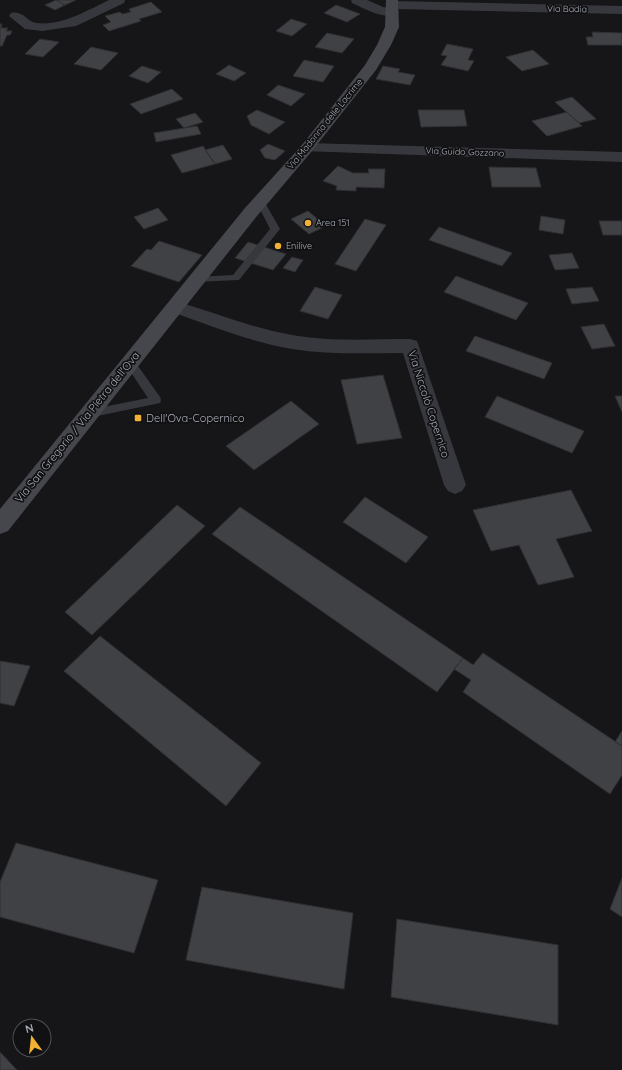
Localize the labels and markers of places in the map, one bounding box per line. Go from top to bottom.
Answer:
place label: Area 151 [316,217,350,228]
marker: Area 151 [303,218,313,228]
place label: Enilive [286,240,312,251]
marker: Enilive [273,241,283,251]
place label: Dell'Ova-Copernico [146,411,245,425]
marker: Dell'Ova-Copernico [133,413,143,423]

